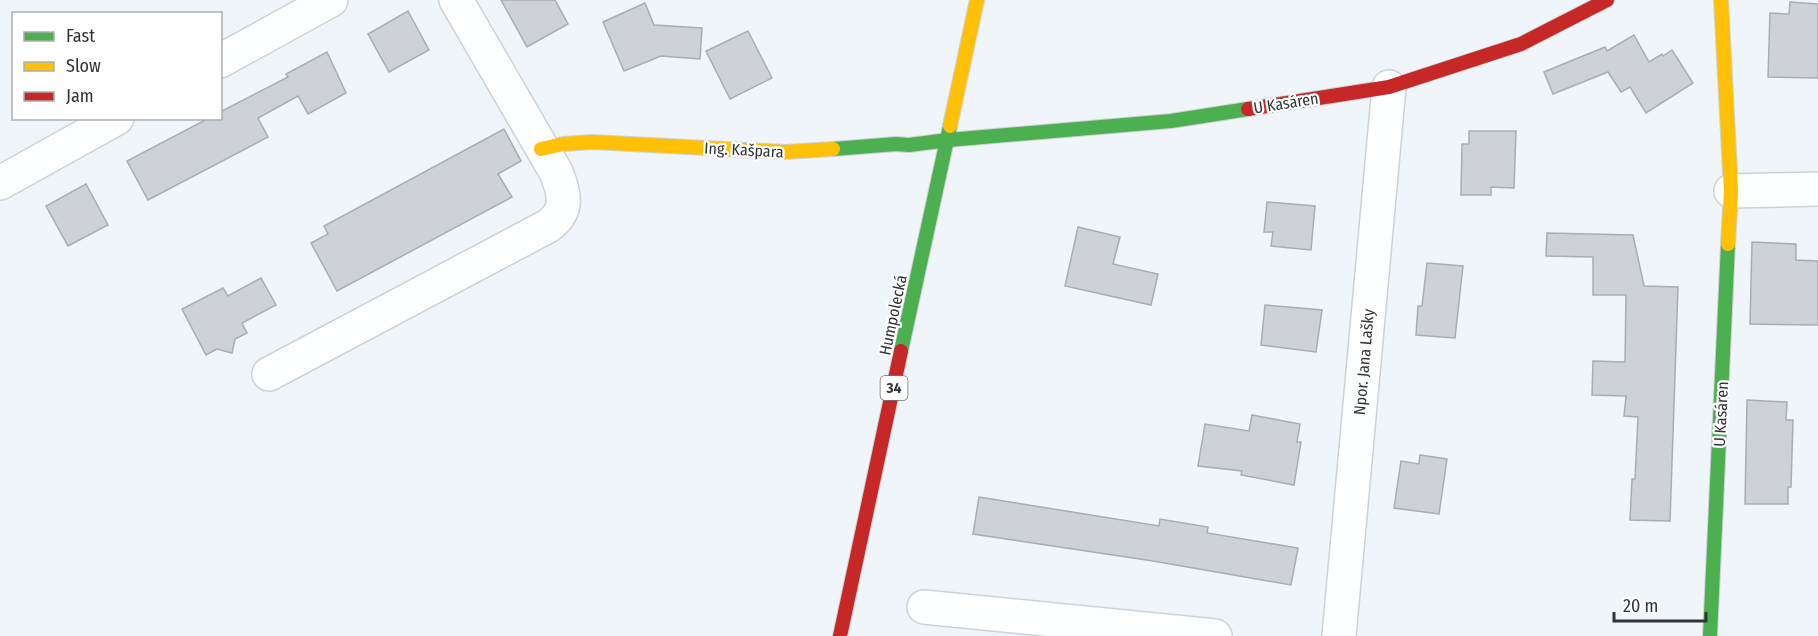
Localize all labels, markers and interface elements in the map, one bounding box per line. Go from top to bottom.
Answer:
legend [12,12,222,120]
text: Fast [66,25,95,47]
text: Slow [66,55,101,77]
text: Jam [66,85,94,107]
street label: U Kasáren [1252,89,1320,117]
street label: Ing. Kašpara [704,138,784,162]
street label: Humpolecká [875,273,911,357]
street label: Npor. Jana Lašky [1350,307,1378,416]
road number: 34 [880,376,908,400]
street label: U Kasáren [1710,381,1732,447]
scale bar [1614,585,1706,623]
text: 20 m [1623,595,1658,617]

